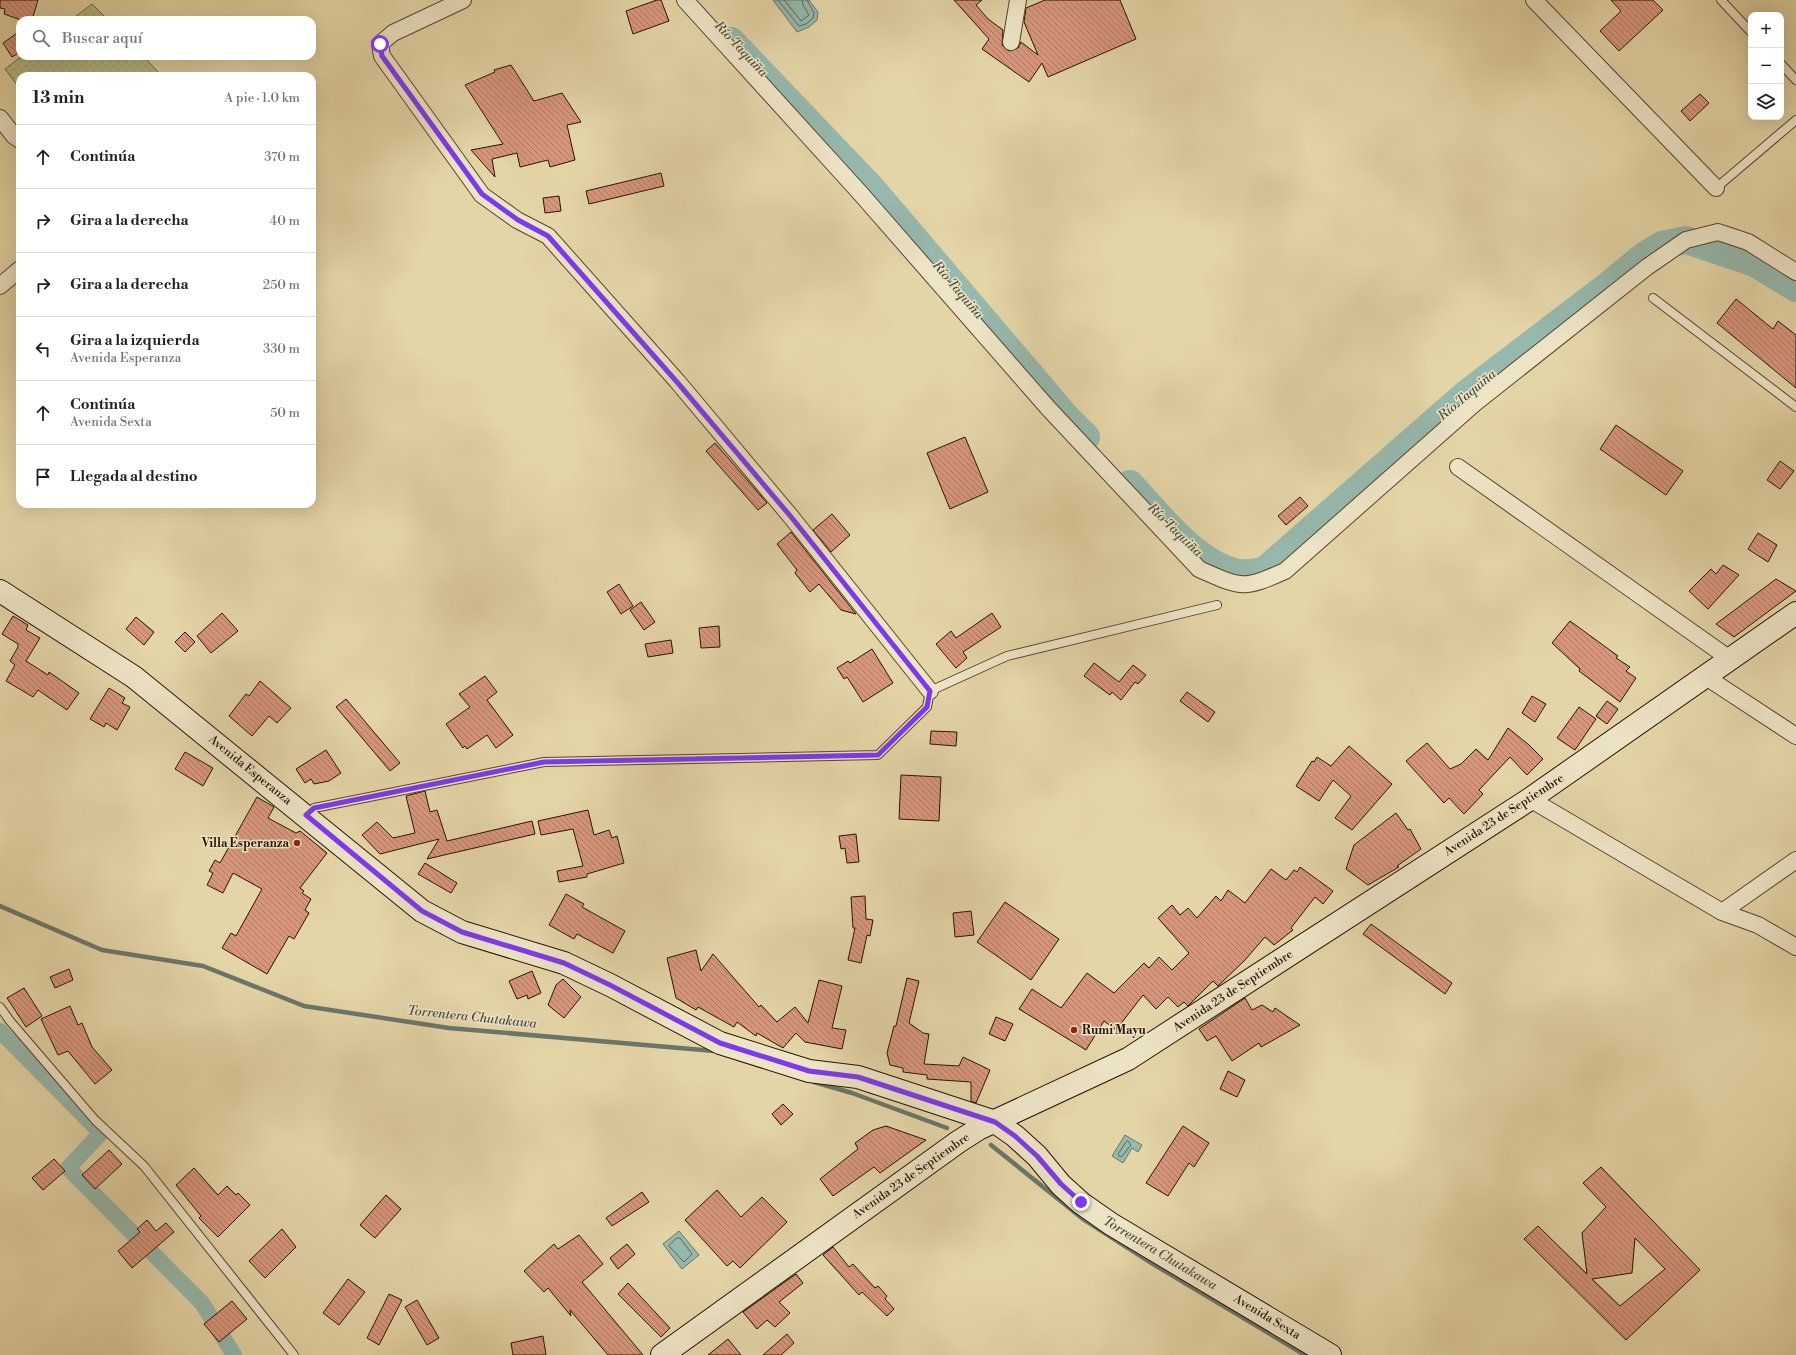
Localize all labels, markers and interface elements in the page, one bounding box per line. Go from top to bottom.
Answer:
map controls [1748,12,1784,120]
button: + [1748,12,1784,48]
search box [16,16,316,60]
water label: Río Taquiña [710,17,771,81]
icon: search [30,27,52,49]
text: Buscar aquí [62,29,143,48]
route start [371,35,389,53]
button: − [1748,48,1784,84]
button: layers [1748,84,1784,120]
text: 13 min [32,87,84,109]
text: A pie · 1.0 km [224,90,300,106]
icon: ahead [32,146,54,168]
text: Continúa [70,147,135,166]
text: 370 m [264,149,300,165]
icon: right [32,210,54,232]
text: Gira a la derecha [70,211,189,230]
text: 40 m [270,213,300,229]
water label: Río Taquiña [929,257,987,323]
icon: right [32,274,54,296]
text: Gira a la derecha [70,275,189,294]
text: 250 m [263,277,300,293]
text: Gira a la izquierda [70,331,200,350]
icon: left [32,338,54,360]
text: 330 m [263,341,300,357]
text: Avenida Esperanza [70,350,181,366]
water label: Río Taquiña [1434,366,1500,424]
text: Continúa [70,395,135,414]
icon: ahead [32,402,54,424]
text: 50 m [270,405,300,421]
text: Avenida Sexta [70,414,152,430]
icon: arrive [32,466,54,488]
text: Llegada al destino [70,467,198,486]
water label: Río Taquiña [1143,499,1206,561]
street label: Avenida Esperanza [205,731,295,809]
street label: Avenida 23 de Septiembre [1440,771,1567,860]
place label: Villa Esperanza [201,836,289,851]
marker: Villa Esperanza [292,838,302,848]
street label: Avenida 23 de Septiembre [1169,947,1296,1036]
water label: Torrentera Chutakawa [406,1002,538,1032]
place label: Rumi Mayu [1082,1023,1147,1038]
marker: Rumi Mayu [1069,1025,1079,1035]
street label: Avenida 23 de Septiembre [849,1130,973,1223]
route end [1072,1193,1090,1211]
water label: Torrentera Chutakawa [1100,1213,1221,1294]
street label: Avenida Sexta [1230,1291,1304,1343]

